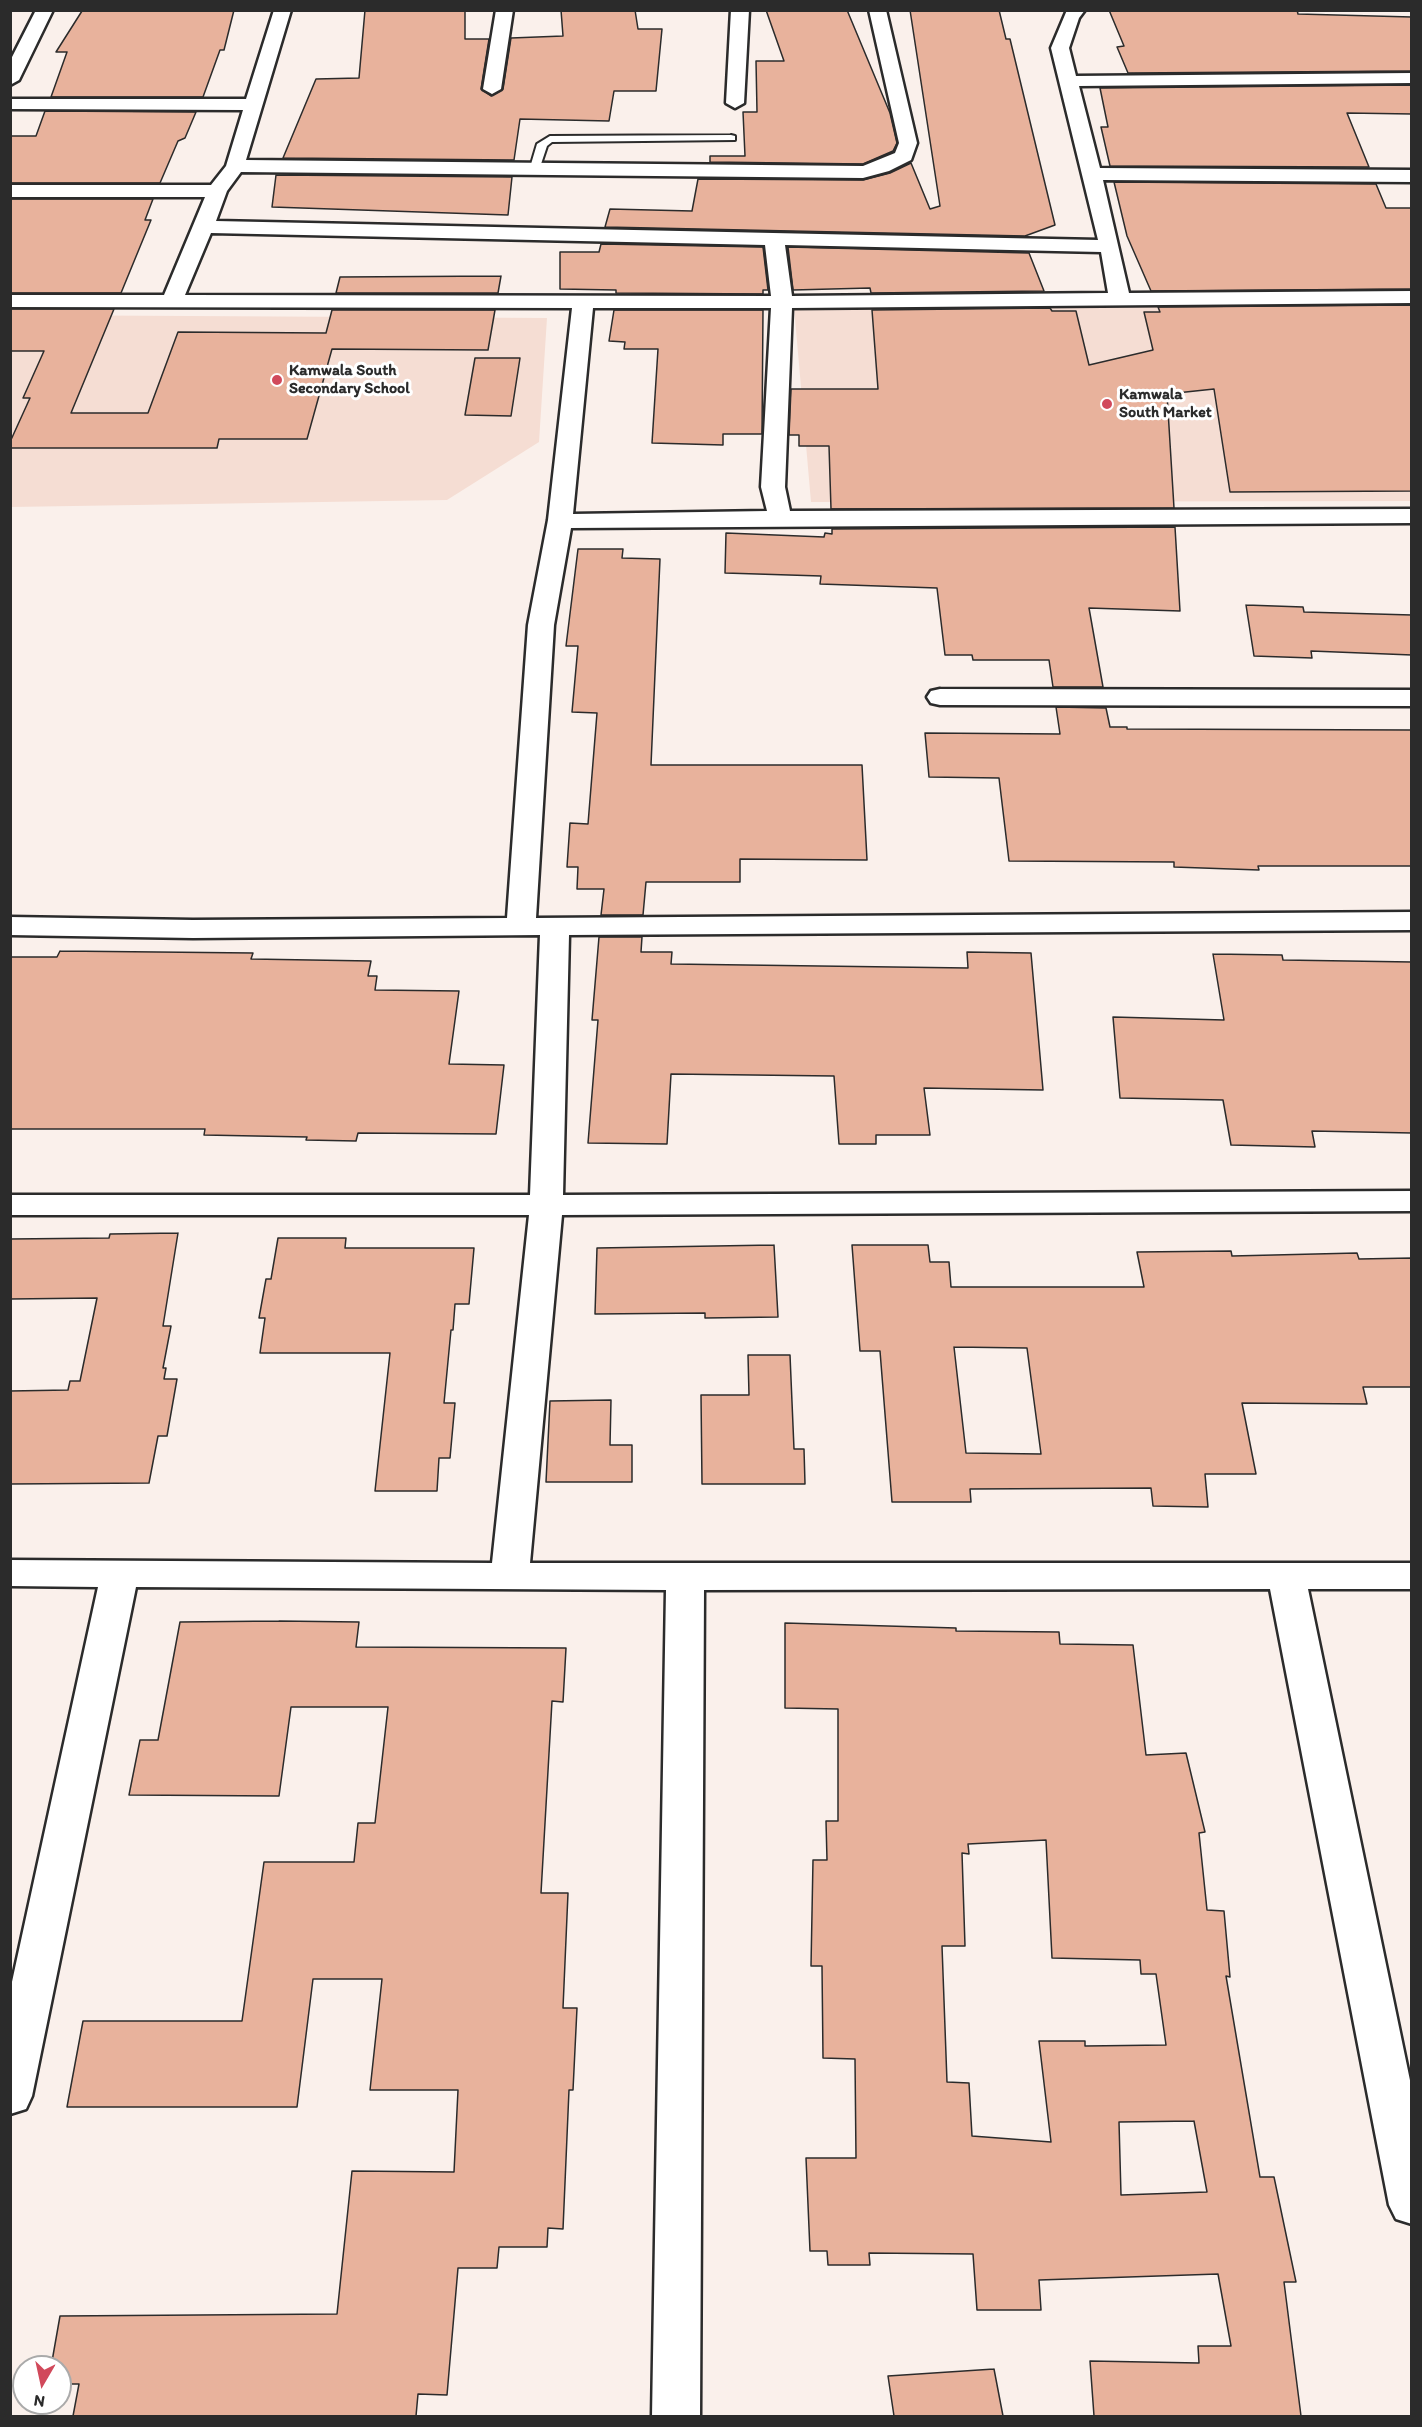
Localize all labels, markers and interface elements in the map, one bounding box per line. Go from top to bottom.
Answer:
place label: Kamwala South Secondary School [289,361,410,399]
marker: Kamwala South Secondary School [270,373,284,387]
place label: Kamwala South Market [1119,385,1212,423]
marker: Kamwala South Market [1100,397,1114,411]
north arrow [12,2355,72,2415]
text: N [33,2391,46,2412]

